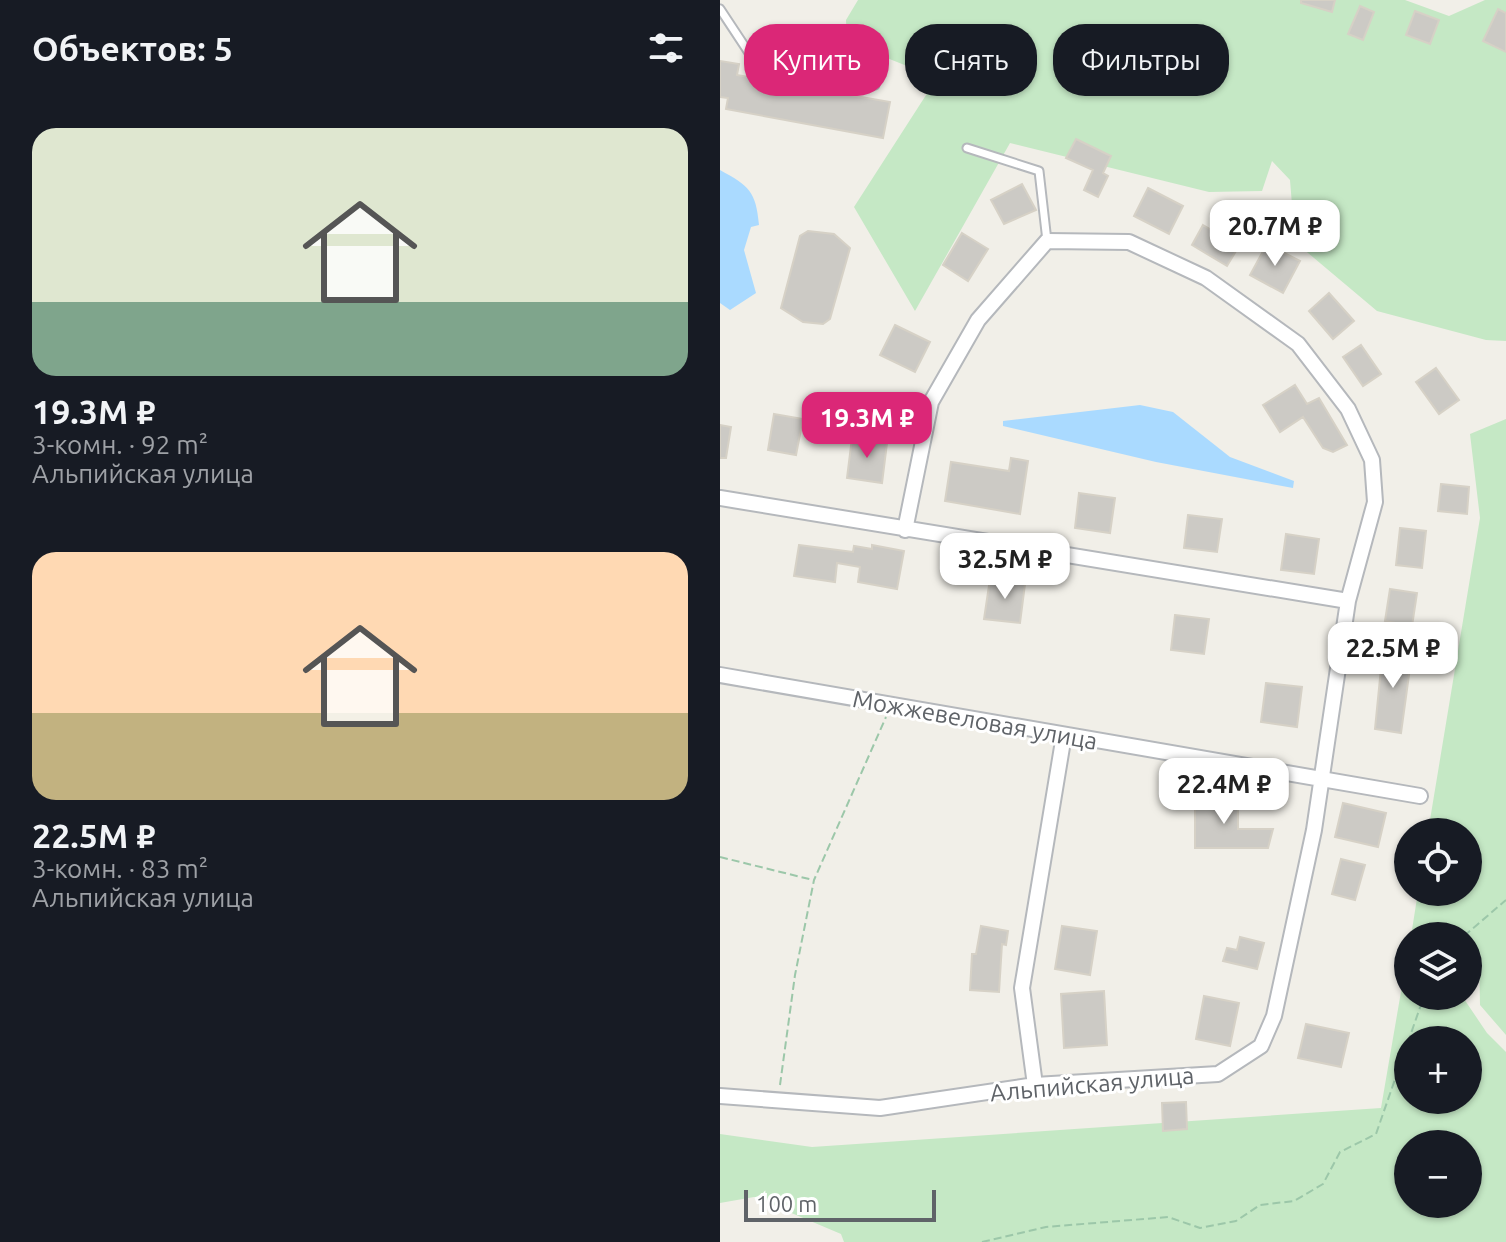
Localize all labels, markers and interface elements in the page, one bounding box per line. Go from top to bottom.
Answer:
chip: Купить [744,24,889,96]
chip: Снять [905,24,1037,96]
chip: Фильтры [1053,24,1229,96]
icon: filters [644,26,688,70]
text: Объектов: 5 [32,29,233,67]
icon: home [288,180,432,324]
pin: 20.7M ₽ [1201,200,1349,268]
text: 20.7M ₽ [1228,211,1322,240]
text: 19.3M ₽ [32,392,155,430]
pin: 19.3M ₽ [793,392,941,460]
text: 19.3M ₽ [820,403,914,432]
text: 3-комн. · 92 m² [32,430,208,459]
text: Альпийская улица [32,459,254,488]
pin: 32.5M ₽ [931,533,1079,601]
text: 32.5M ₽ [958,544,1052,573]
icon: home [288,604,432,748]
pin: 22.5M ₽ [1319,622,1467,690]
text: 22.5M ₽ [1346,633,1440,662]
street label: Можжевеловая улица [851,685,1099,755]
pin: 22.4M ₽ [1150,758,1298,826]
text: 22.4M ₽ [1177,769,1271,798]
text: 22.5M ₽ [32,816,155,854]
map controls [1394,818,1482,1218]
button: locate [1394,818,1482,906]
text: 3-комн. · 83 m² [32,854,208,883]
text: Альпийская улица [32,883,254,912]
button: layers [1394,922,1482,1010]
button: + [1394,1026,1482,1114]
street label: Альпийская улица [989,1062,1195,1106]
button: − [1394,1130,1482,1218]
scale bar [744,1186,936,1222]
text: 100 m [756,1191,817,1216]

